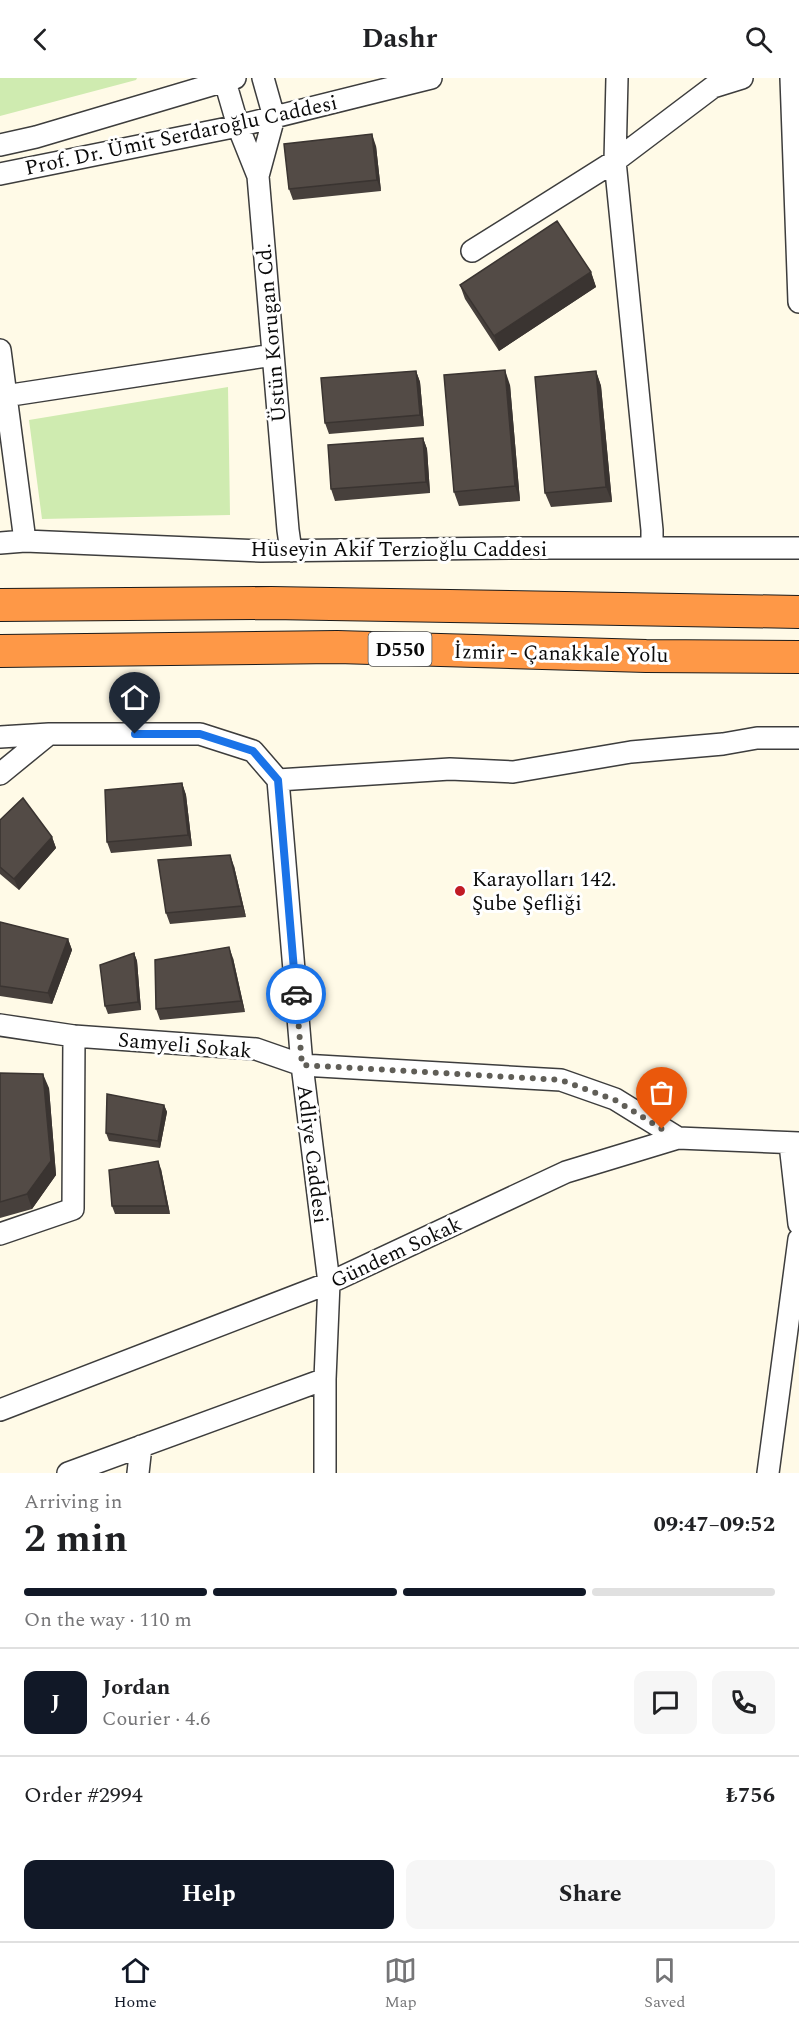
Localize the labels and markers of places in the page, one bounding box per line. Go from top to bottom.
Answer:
pin [109,672,160,734]
place label: Karayolları 142. Şube Şefliği [472,864,617,920]
marker: Karayolları 142. Şube Şefliği [453,884,467,898]
pin [636,1067,687,1129]

